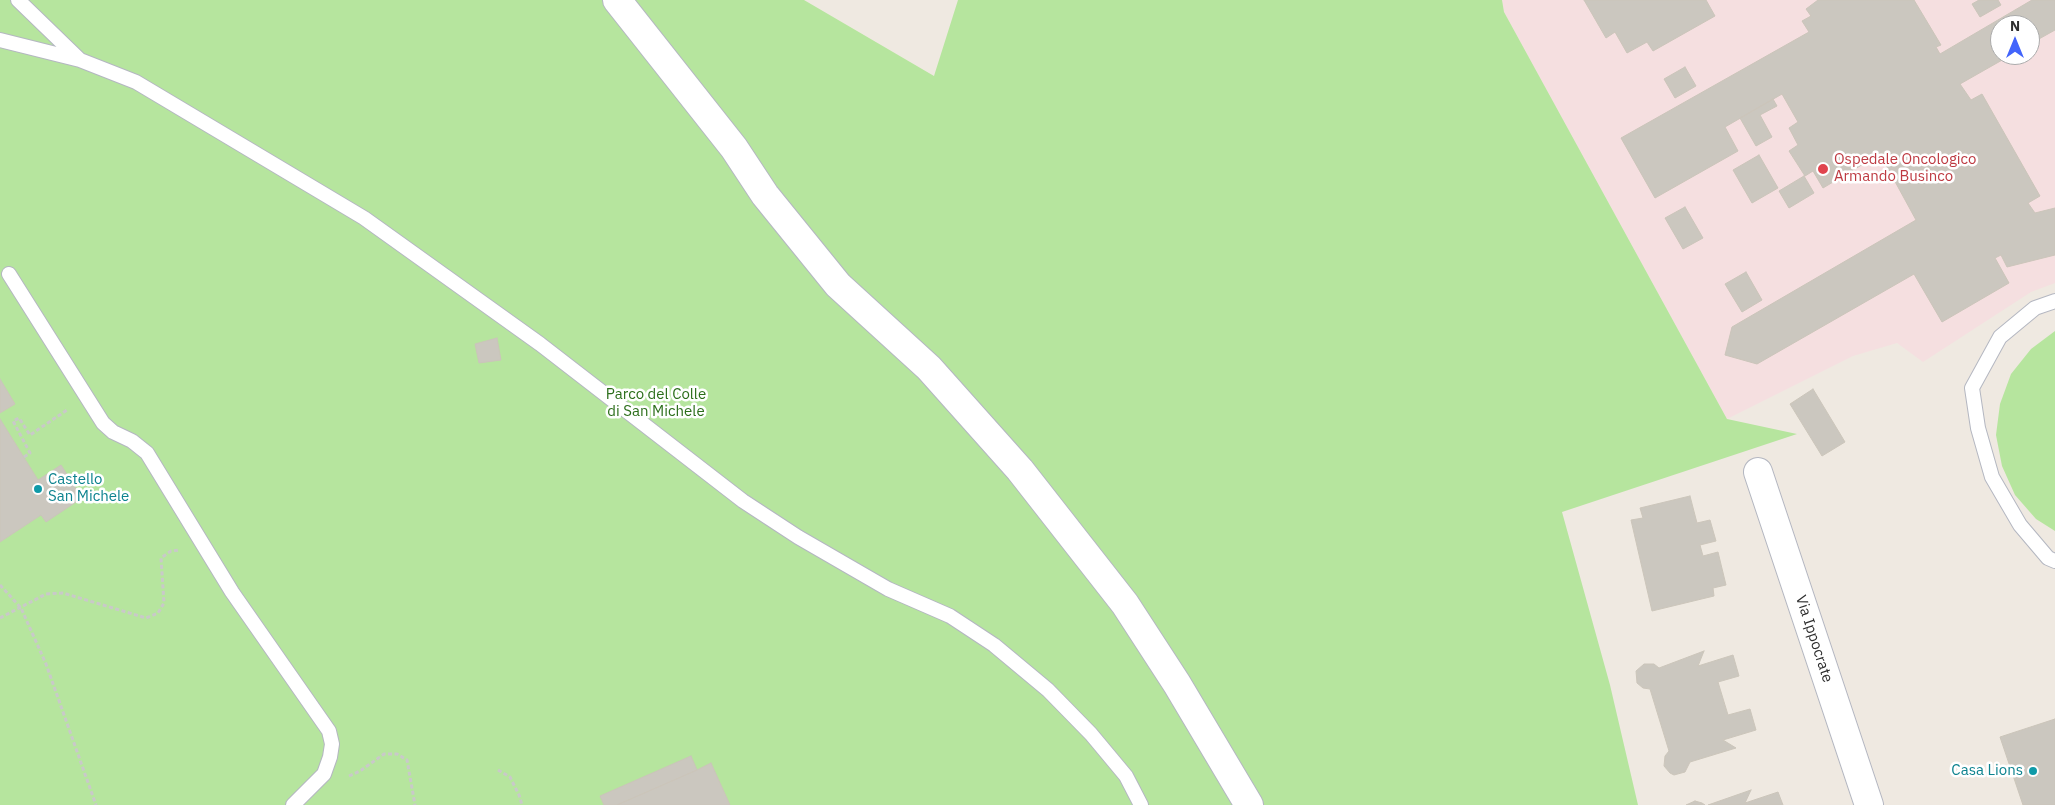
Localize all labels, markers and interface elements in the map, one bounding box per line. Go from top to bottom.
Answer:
north arrow [1990,15,2040,65]
text: N [2010,17,2020,35]
place label: Ospedale Oncologico Armando Businco [1834,151,1976,186]
marker: Ospedale Oncologico Armando Businco [1816,162,1830,176]
park label: Parco del Colle di San Michele [606,386,706,421]
place label: Castello San Michele [48,471,129,506]
marker: Castello San Michele [32,483,44,495]
street label: Via Ippocrate [1791,593,1837,685]
place label: Casa Lions [1951,762,2023,780]
marker: Casa Lions [2027,765,2039,777]

